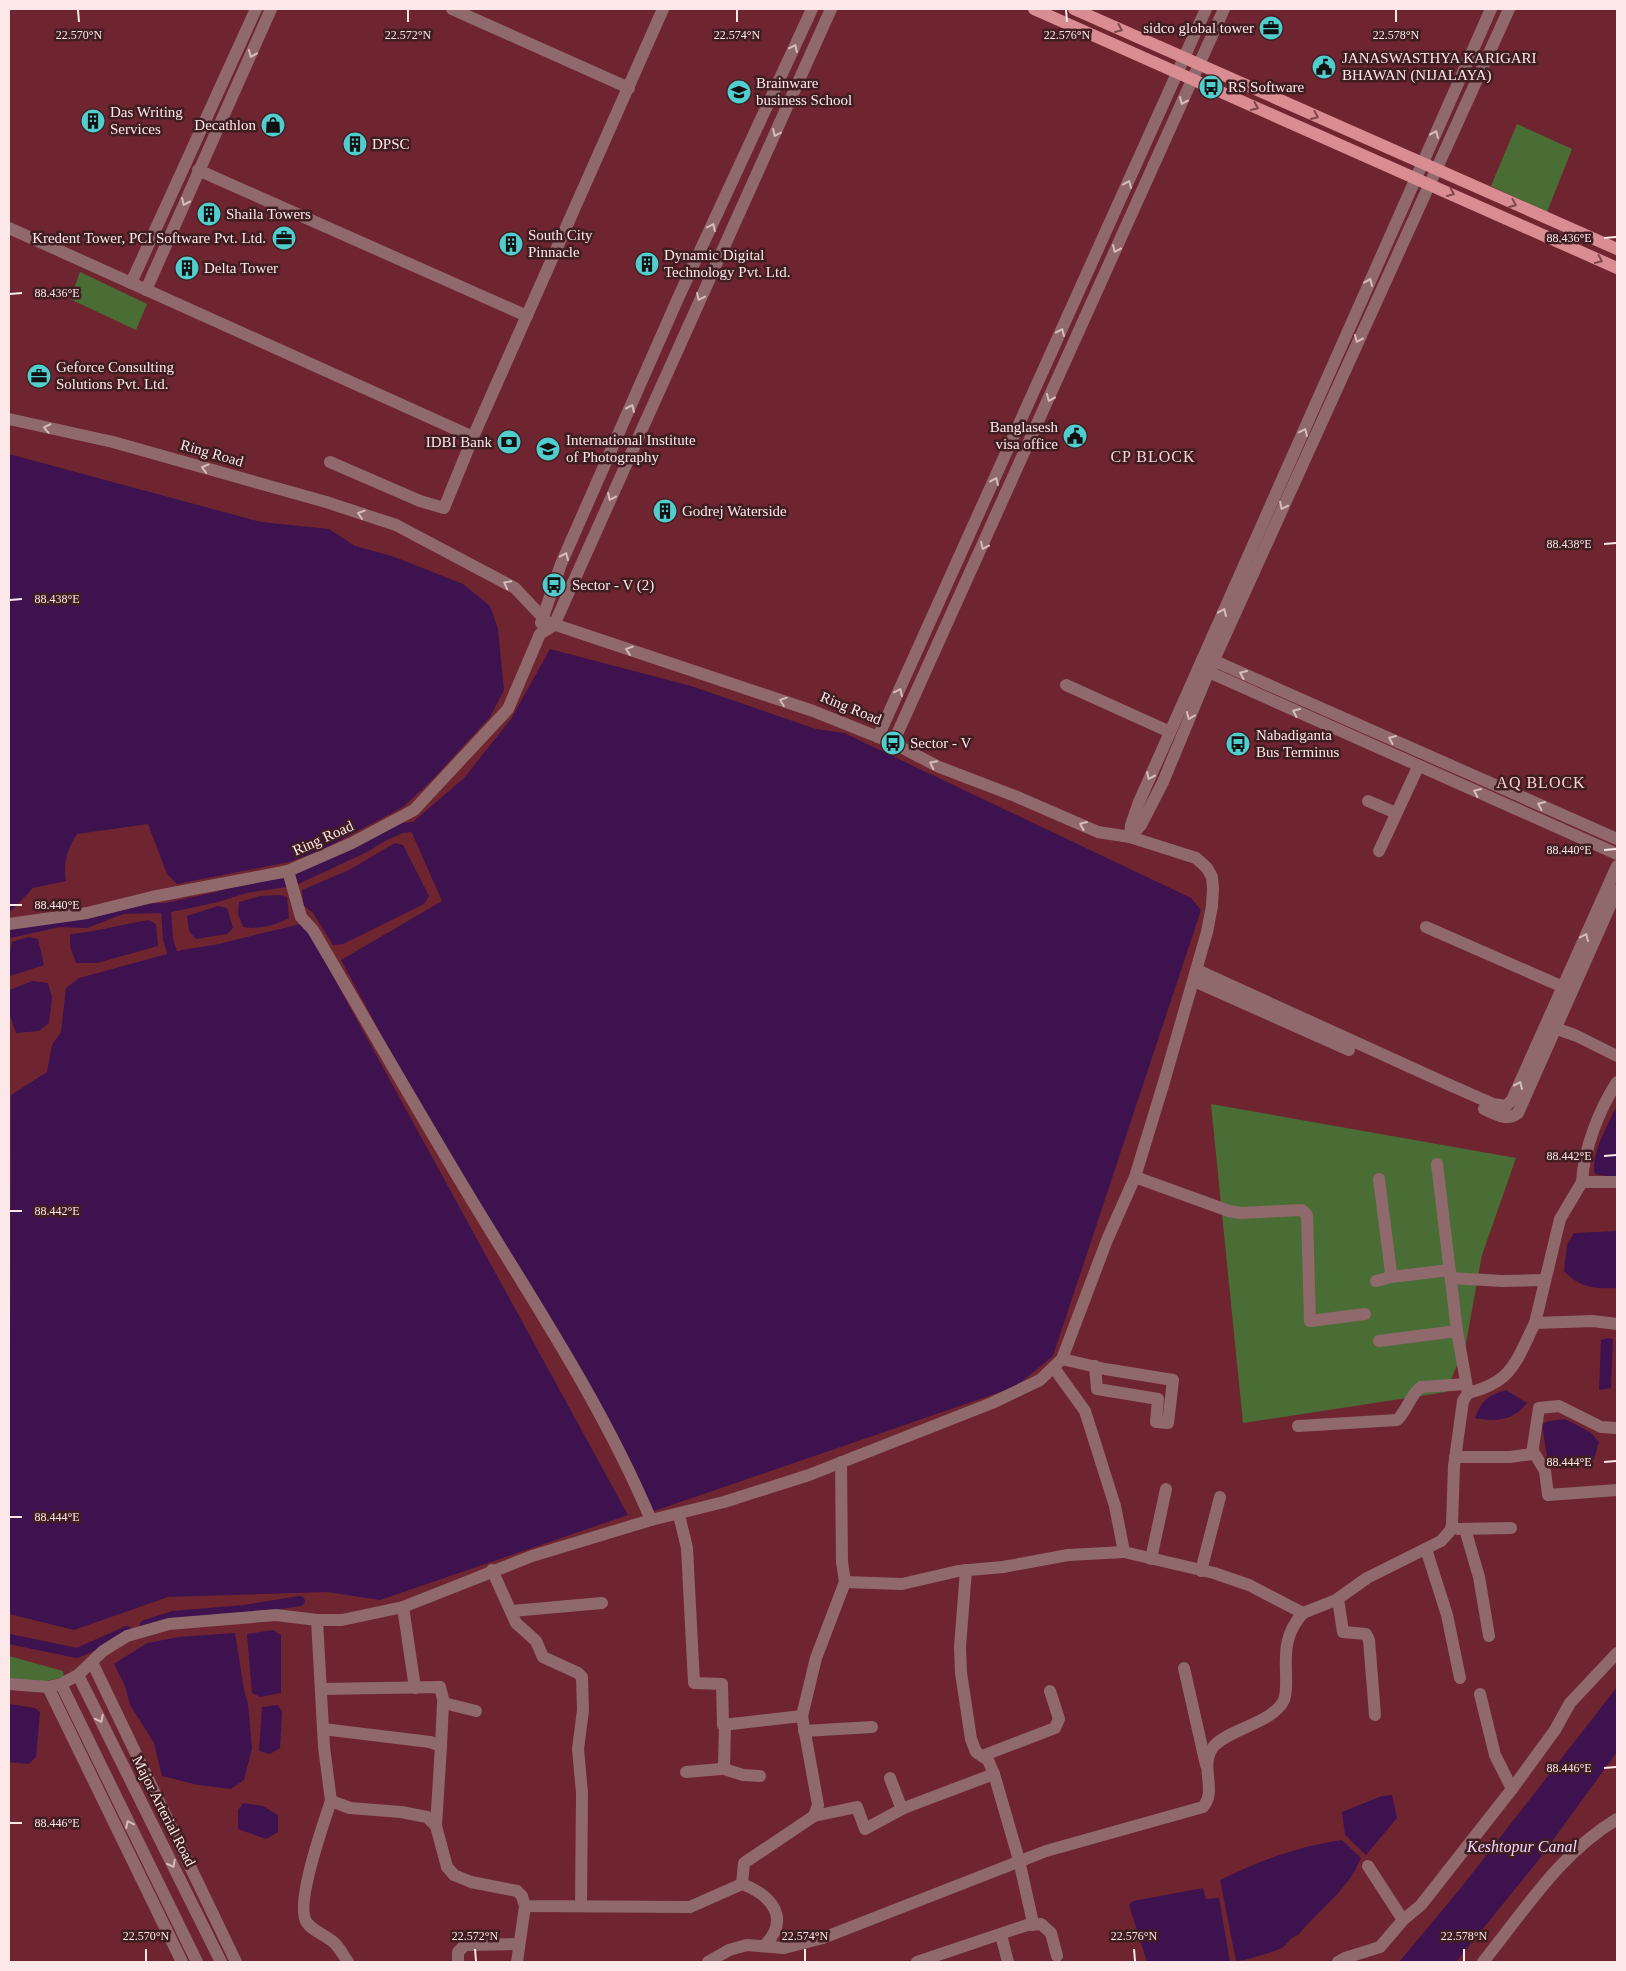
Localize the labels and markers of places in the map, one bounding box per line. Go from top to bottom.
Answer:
office icon: sidco global tower [1258,15,1284,41]
place label: sidco global tower [1143,20,1254,36]
place label: JANASWASTHYA KARIGARI BHAWAN (NIJALAYA) [1342,50,1537,84]
public building icon: JANASWASTHYA KARIGARI BHAWAN (NIJALAYA) [1311,54,1337,80]
bus stop icon: RS Software [1198,74,1224,100]
place label: Brainware business School [756,75,852,108]
school or university icon: Brainware business School [726,79,752,105]
place label: RS Software [1228,79,1305,95]
place label: Das Writing Services [110,104,183,137]
building icon: Das Writing Services [80,108,106,134]
shop icon: Decathlon [260,112,286,138]
place label: Decathlon [194,117,257,133]
building icon: DPSC [342,131,368,157]
place label: DPSC [372,136,410,152]
building icon: Shaila Towers [196,201,222,227]
place label: Shaila Towers [226,206,311,222]
office icon: Kredent Tower, PCI Software Pvt. Ltd. [271,225,297,251]
place label: South City Pinnacle [528,227,593,260]
place label: Kredent Tower, PCI Software Pvt. Ltd. [32,230,266,246]
building icon: South City Pinnacle [498,231,524,257]
place label: Dynamic Digital Technology Pvt. Ltd. [664,247,790,280]
building icon: Dynamic Digital Technology Pvt. Ltd. [634,251,660,277]
building icon: Delta Tower [174,255,200,281]
place label: Delta Tower [204,260,278,276]
place label: Geforce Consulting Solutions Pvt. Ltd. [56,359,174,392]
office icon: Geforce Consulting Solutions Pvt. Ltd. [26,363,52,389]
place label: Banglasesh visa office [990,419,1058,452]
public building icon: Banglasesh visa office [1062,423,1088,449]
bank icon: IDBI Bank [496,429,522,455]
place label: International Institute of Photography [566,432,696,465]
place label: IDBI Bank [426,434,492,450]
school or university icon: International Institute of Photography [535,436,561,462]
building icon: Godrej Waterside [652,498,678,524]
place label: Godrej Waterside [682,503,787,519]
bus stop icon: Sector - V (2) [541,572,567,598]
place label: Sector - V (2) [572,577,654,594]
place label: Nabadiganta Bus Terminus [1256,727,1339,760]
bus stop icon: Sector - V [880,730,906,756]
bus stop icon: Nabadiganta Bus Terminus [1225,731,1251,757]
place label: Sector - V [910,735,972,751]

